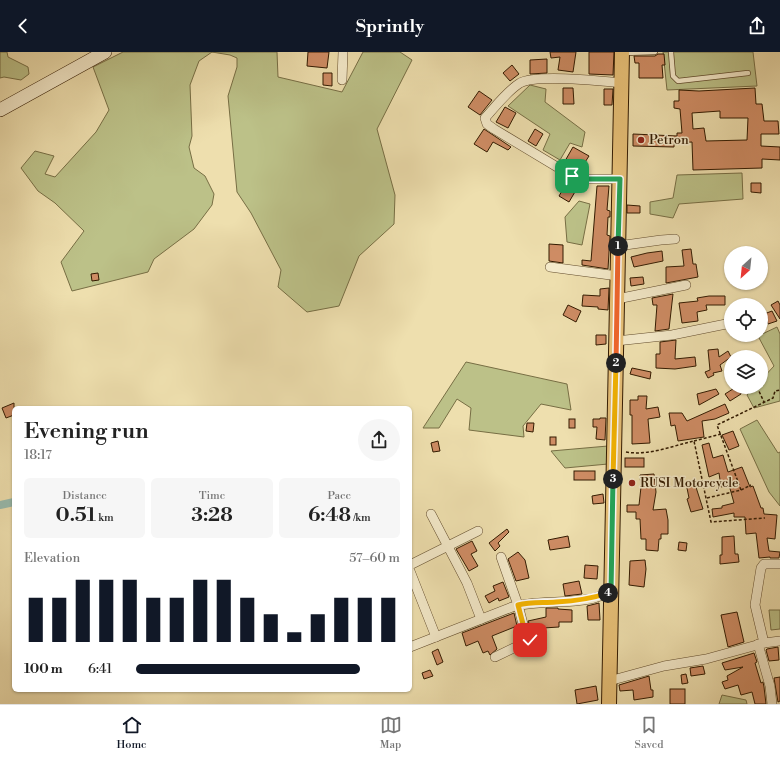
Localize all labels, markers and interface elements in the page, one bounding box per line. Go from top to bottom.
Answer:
icon: back [12,15,34,37]
text: Sprintly [356,15,424,38]
icon: share [746,15,768,37]
place label: Petron [649,132,689,148]
marker: Petron [636,135,646,145]
pin [555,159,589,193]
icon: arrive [561,165,583,187]
pin: 1 [608,236,628,256]
text: 1 [615,239,621,253]
north arrow [724,246,768,290]
map controls [724,246,768,394]
button: locate [724,298,768,342]
button: layers [724,350,768,394]
pin: 2 [606,353,626,373]
text: 2 [613,356,619,370]
text: Evening run [24,418,149,445]
button: share [358,419,400,461]
text: 18:17 [24,447,52,463]
pin: 3 [603,469,623,489]
text: 3 [610,472,616,486]
place label: RUSI Motorcycle [640,475,739,491]
marker: RUSI Motorcycle [627,478,637,488]
text: Distance [62,489,107,503]
text: Time [199,489,225,503]
text: Pace [328,489,351,503]
text: 0.51 [56,503,96,528]
text: 3:28 [191,503,233,528]
text: 6:48 [308,503,351,528]
text: km [96,511,114,525]
text: /km [351,511,371,525]
text: Elevation [24,550,80,566]
text: 57–60 m [349,550,400,566]
pin: 4 [598,583,618,603]
text: 4 [604,586,612,600]
pin [513,623,547,657]
icon: check [519,629,541,651]
text: 100 m [24,661,63,677]
text: 6:41 [88,661,112,677]
tab: Home [116,714,147,752]
tab: Map [380,714,402,752]
tab: Saved [635,714,664,752]

